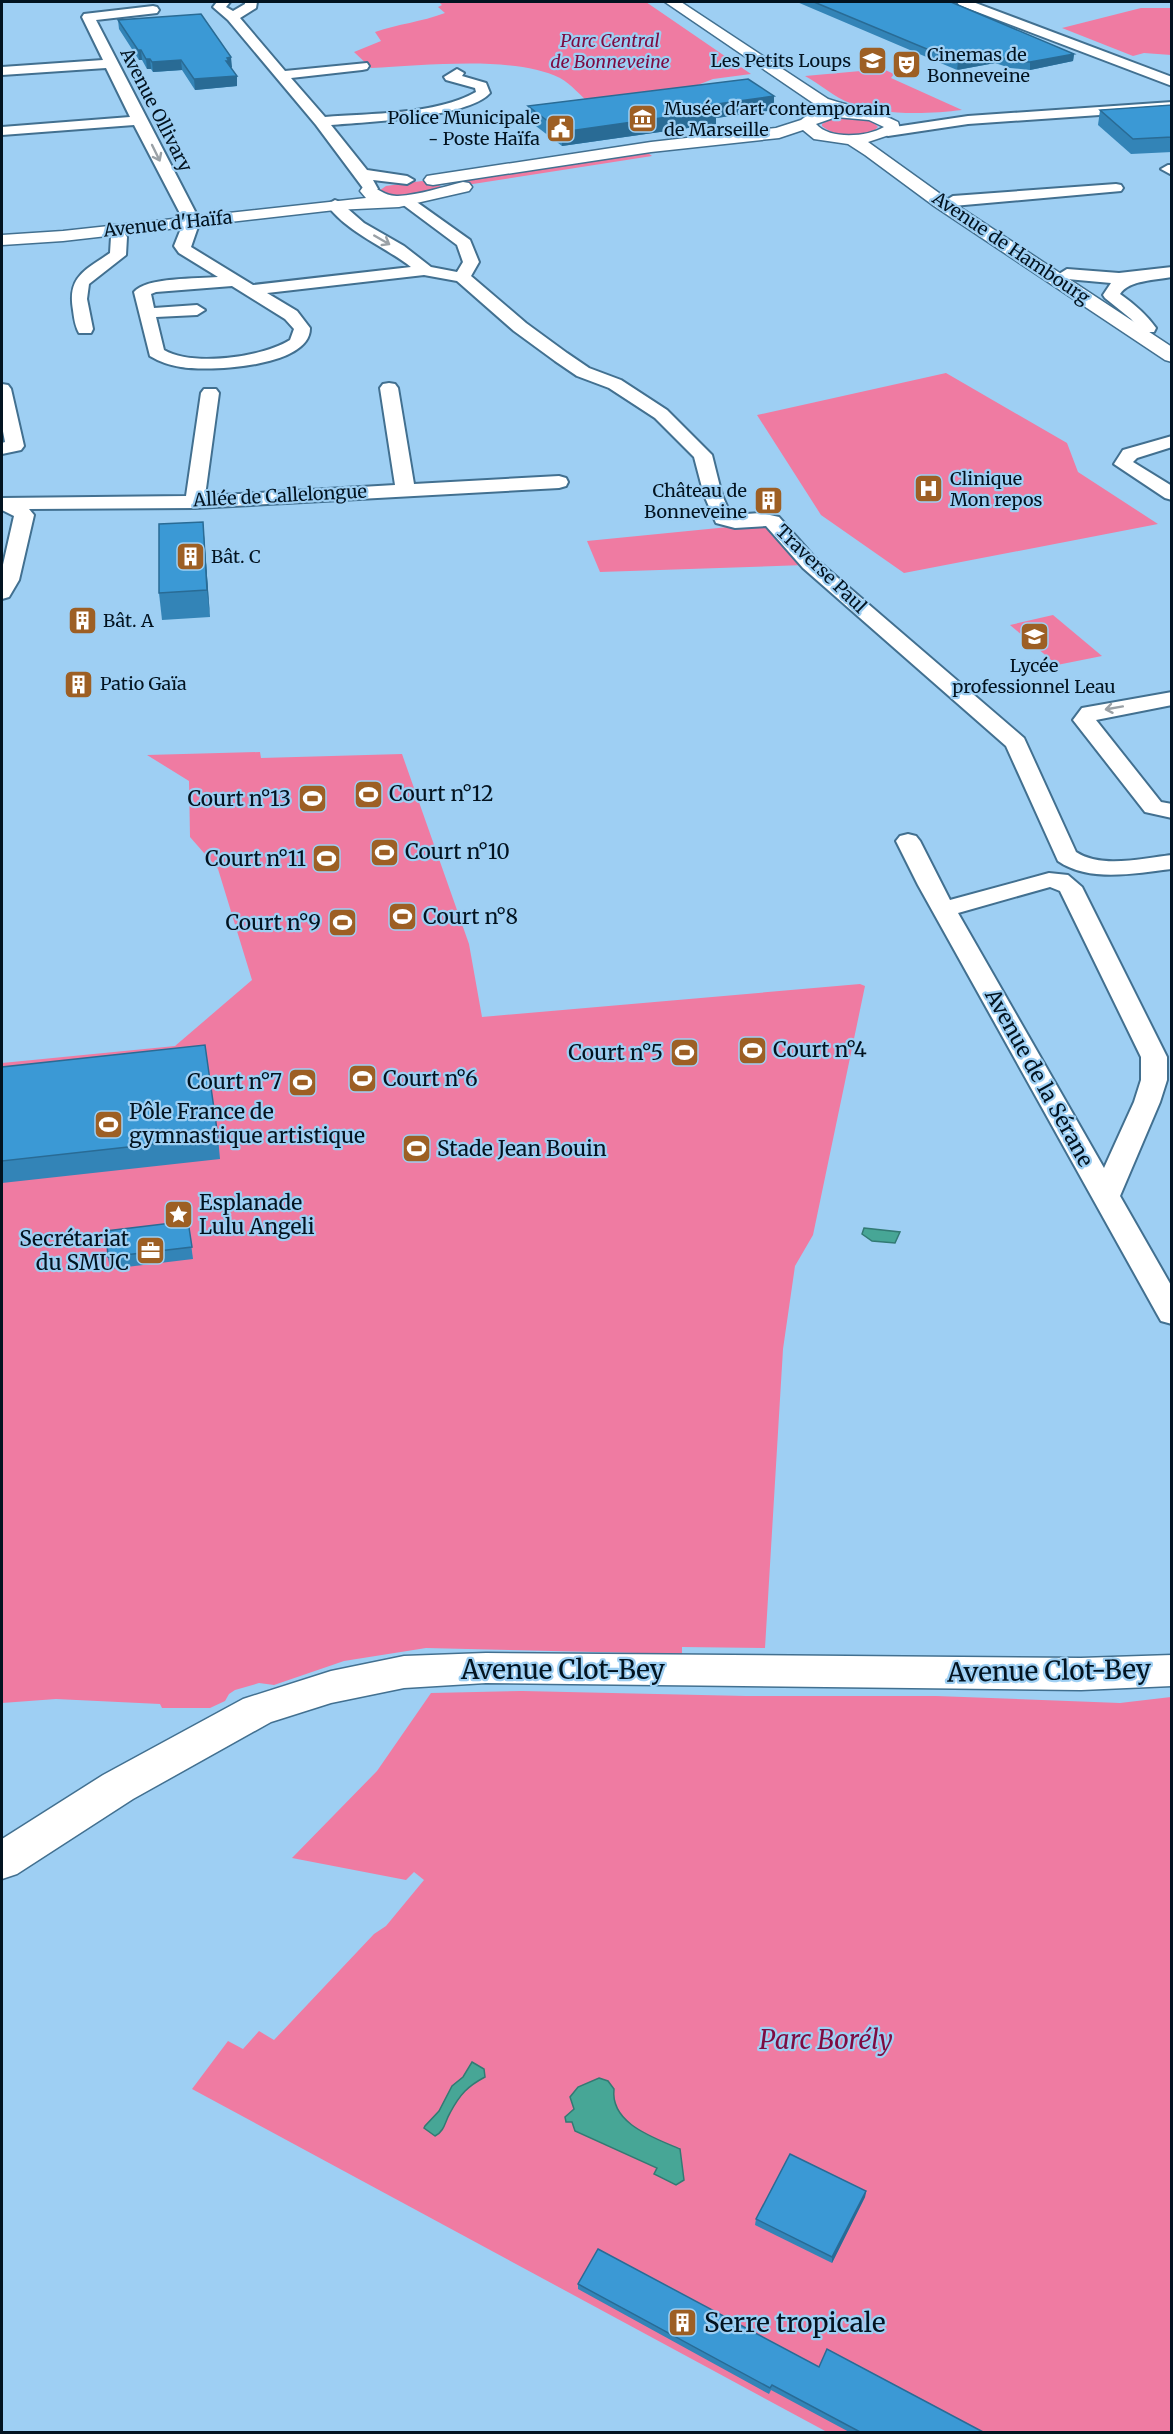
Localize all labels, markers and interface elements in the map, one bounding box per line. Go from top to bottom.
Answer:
park label: Parc Central de Bonneveine [550,29,670,73]
street label: Avenue Ollivary [115,43,198,176]
place label: Cinemas de Bonneveine [927,43,1030,87]
school or university icon: Les Petits Loups [856,45,888,77]
place label: Les Petits Loups [710,49,851,72]
theatre icon: Cinemas de Bonneveine [890,49,922,81]
place label: Musée d'art contemporain de Marseille [664,97,891,141]
museum icon: Musée d'art contemporain de Marseille [627,103,659,135]
place label: Police Municipale - Poste Haïfa [388,106,540,150]
public building icon: Police Municipale - Poste Haïfa [545,112,577,144]
one-way arrow [151,144,163,162]
street label: Avenue de Hambourg [927,186,1095,309]
street label: Avenue d'Haïfa [101,205,234,242]
one-way arrow [372,235,390,246]
place label: Clinique Mon repos [950,467,1042,511]
hospital icon: Clinique Mon repos [913,473,945,505]
street label: Allée de Callelongue [192,479,367,512]
place label: Château de Bonneveine [644,479,747,523]
building icon: Château de Bonneveine [752,485,784,517]
street label: Traverse Paul [771,520,872,618]
building icon: Bât. C [174,541,206,573]
place label: Bât. C [211,545,261,568]
building icon: Bât. A [66,605,98,637]
place label: Bât. A [103,609,154,632]
school or university icon: Lycée professionnel Leau [1018,621,1050,653]
place label: Lycée professionnel Leau [952,654,1116,698]
building icon: Patio Gaïa [63,668,95,700]
place label: Patio Gaïa [100,672,187,695]
one-way arrow [1105,703,1124,714]
sports icon: Court n°12 [352,778,384,810]
place label: Court n°12 [389,780,493,807]
sports icon: Court n°13 [296,783,328,815]
place label: Court n°13 [187,785,291,812]
sports icon: Court n°10 [368,836,400,868]
place label: Court n°10 [405,838,510,865]
sports icon: Court n°11 [311,843,343,875]
place label: Court n°11 [205,845,306,872]
sports icon: Court n°8 [386,901,418,933]
place label: Court n°8 [423,903,518,930]
sports icon: Court n°9 [326,907,358,939]
place label: Court n°9 [225,909,321,936]
street label: Avenue de la Sérane [979,983,1100,1171]
sports icon: Court n°4 [736,1034,768,1066]
place label: Court n°4 [773,1036,867,1063]
sports icon: Court n°5 [668,1037,700,1069]
place label: Court n°5 [568,1039,663,1066]
sports icon: Court n°6 [346,1063,378,1095]
place label: Court n°6 [383,1065,478,1092]
sports icon: Court n°7 [287,1066,319,1098]
place label: Court n°7 [187,1068,282,1095]
place label: Pôle France de gymnastique artistique [129,1098,365,1149]
sports icon: Pôle France de gymnastique artistique [92,1108,124,1140]
sports icon: Stade Jean Bouin [400,1133,432,1165]
place label: Stade Jean Bouin [437,1135,607,1162]
place label: Esplanade Lulu Angeli [199,1189,315,1240]
place icon: Esplanade Lulu Angeli [162,1199,194,1231]
place label: Secrétariat du SMUC [19,1225,129,1276]
office icon: Secrétariat du SMUC [134,1235,166,1267]
street label: Avenue Clot-Bey [946,1652,1152,1689]
street label: Avenue Clot-Bey [460,1653,666,1686]
park label: Parc Borély [759,2023,893,2056]
place label: Serre tropicale [704,2306,885,2339]
building icon: Serre tropicale [667,2307,699,2339]

